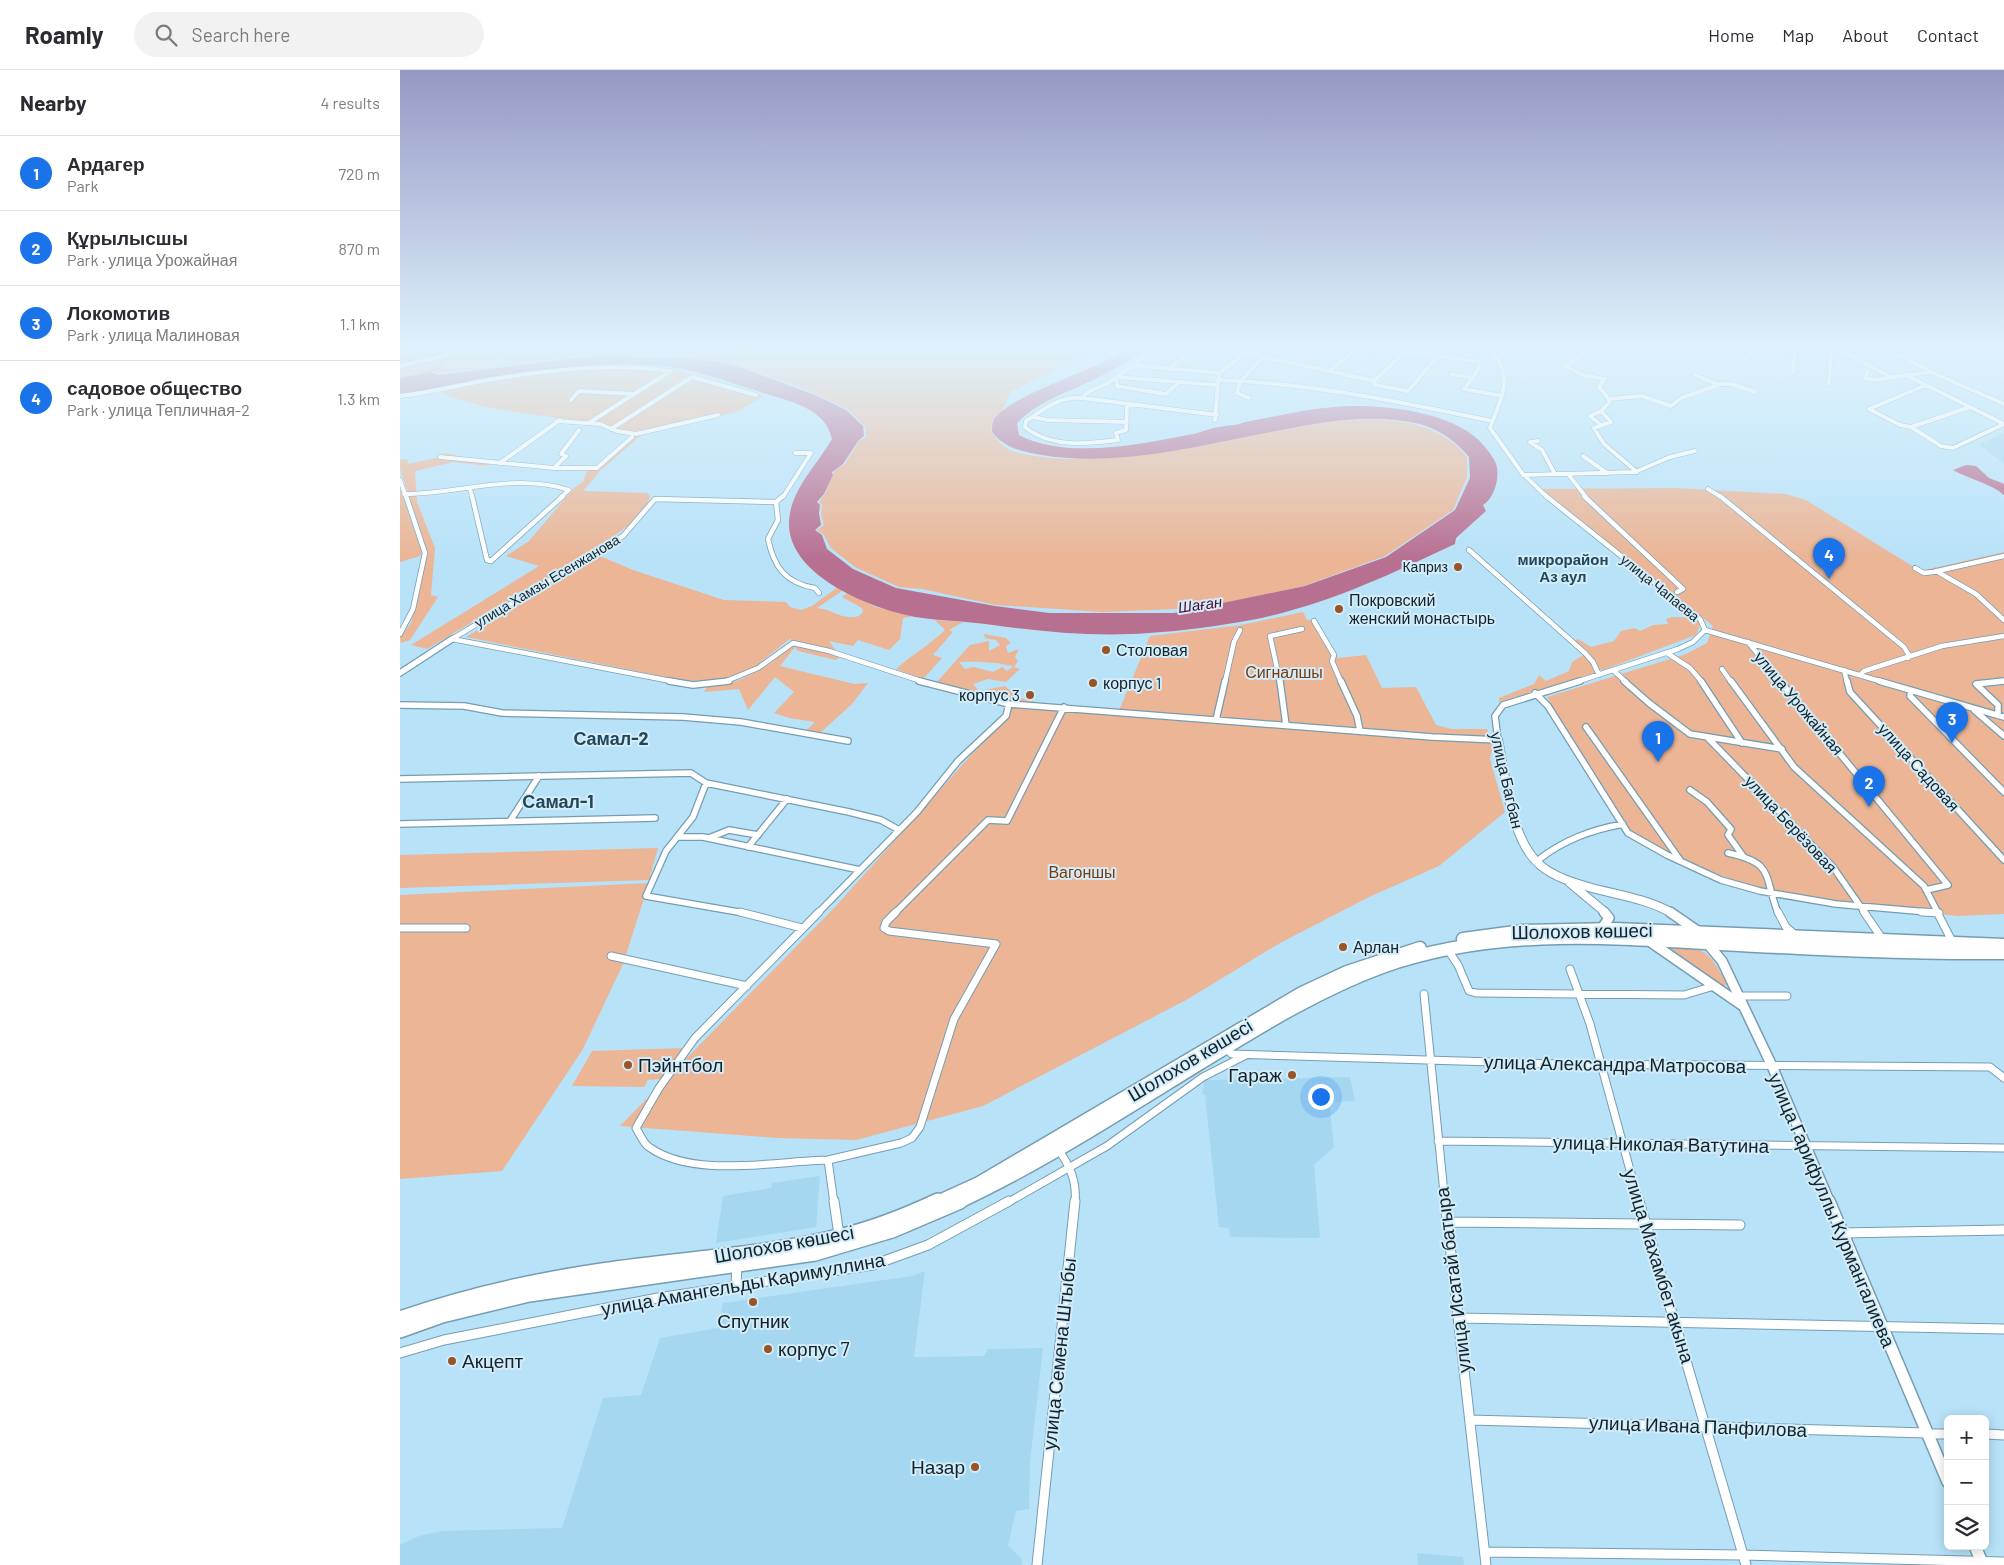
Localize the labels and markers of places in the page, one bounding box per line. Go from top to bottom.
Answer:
pin: 4 [1813,538,1845,579]
place label: Каприз [1402,558,1448,575]
marker: Каприз [1452,561,1464,573]
place label: Покровский женский монастырь [1349,590,1495,627]
marker: Покровский женский монастырь [1333,603,1345,615]
place label: Столовая [1116,640,1188,659]
marker: Столовая [1100,644,1112,656]
place label: корпус 1 [1103,673,1161,692]
marker: корпус 1 [1087,677,1099,689]
place label: корпус 3 [959,685,1020,704]
marker: корпус 3 [1024,689,1036,701]
pin: 3 [1936,702,1968,743]
pin: 1 [1642,721,1674,762]
pin: 2 [1853,766,1885,807]
place label: Арлан [1353,937,1399,956]
marker: Арлан [1337,941,1349,953]
place label: Пэйнтбол [638,1053,723,1076]
marker: Пэйнтбол [622,1059,634,1071]
place label: Гараж [1228,1063,1282,1086]
marker: Гараж [1286,1069,1298,1081]
marker: Спутник [747,1296,759,1308]
place label: Спутник [717,1309,789,1332]
place label: корпус 7 [778,1337,850,1360]
marker: корпус 7 [762,1343,774,1355]
place label: Акцепт [462,1349,524,1372]
marker: Акцепт [446,1355,458,1367]
place label: Назар [911,1455,965,1478]
marker: Назар [969,1461,981,1473]

